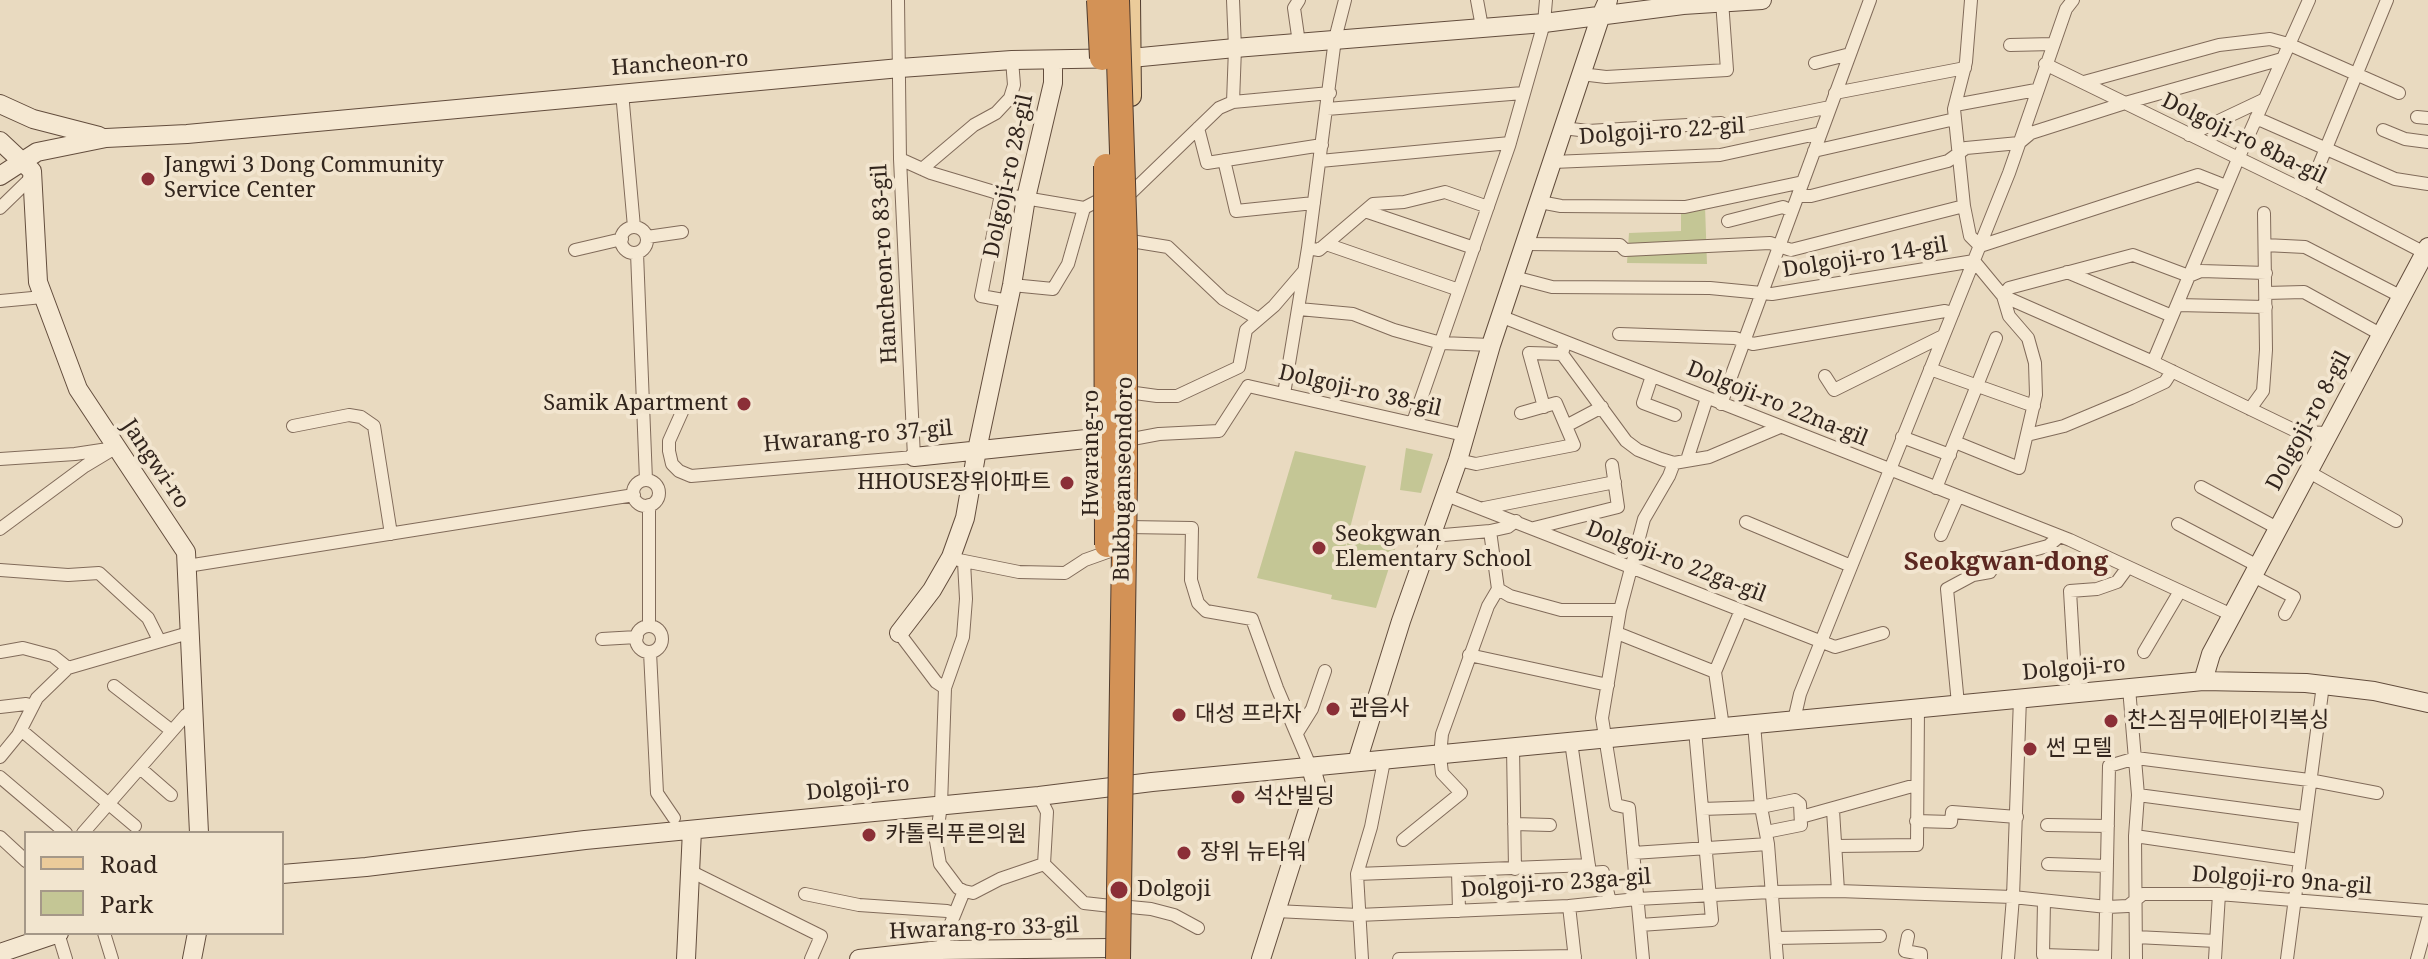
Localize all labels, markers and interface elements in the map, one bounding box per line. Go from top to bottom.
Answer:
street label: Hancheon-ro [611,46,749,82]
street label: Dolgoji-ro 8ba-gil [2157,88,2331,190]
street label: Dolgoji-ro 28-gil [979,92,1039,260]
street label: Dolgoji-ro 22-gil [1578,113,1746,151]
place label: Jangwi 3 Dong Community Service Center [164,153,444,204]
street label: Hancheon-ro 83-gil [867,163,903,365]
marker: Jangwi 3 Dong Community Service Center [139,170,157,188]
street label: Dolgoji-ro 14-gil [1781,232,1949,284]
street label: Dolgoji-ro 8-gil [2261,347,2357,495]
street label: Dolgoji-ro 22na-gil [1683,356,1871,452]
street label: Dolgoji-ro 38-gil [1276,359,1444,423]
street label: Bukbuganseondoro [1109,376,1139,582]
street label: Hwarang-ro [1079,389,1105,517]
place label: Samik Apartment [543,391,728,417]
marker: Samik Apartment [735,395,753,413]
street label: Jangwi-ro [115,414,195,514]
street label: Hwarang-ro 37-gil [762,416,954,458]
place label: HHOUSE장위아파트 [857,470,1051,496]
marker: HHOUSE장위아파트 [1058,474,1076,492]
street label: Dolgoji-ro 22ga-gil [1582,516,1770,608]
place label: Seokgwan Elementary School [1335,522,1532,574]
marker: Seokgwan Elementary School [1310,539,1328,557]
district label: Seokgwan-dong [1904,547,2108,579]
street label: Dolgoji-ro [2021,651,2127,687]
place label: 관음사 [1349,696,1410,722]
marker: 관음사 [1324,700,1342,718]
place label: 대성 프라자 [1195,702,1302,728]
marker: 대성 프라자 [1170,706,1188,724]
place label: 찬스짐무에타이킥복싱 [2127,708,2329,734]
marker: 찬스짐무에타이킥복싱 [2102,712,2120,730]
place label: 썬 모텔 [2046,736,2112,762]
marker: 썬 모텔 [2021,740,2039,758]
street label: Dolgoji-ro [805,771,911,807]
place label: 석산빌딩 [1254,784,1335,810]
marker: 석산빌딩 [1229,788,1247,806]
place label: 카톨릭푸른의원 [885,822,1027,848]
marker: 카톨릭푸른의원 [860,826,878,844]
legend [24,831,284,935]
place label: 장위 뉴타워 [1200,840,1307,866]
marker: 장위 뉴타워 [1175,844,1193,862]
text: Road [100,847,158,880]
street label: Dolgoji-ro 9na-gil [2191,862,2373,900]
street label: Dolgoji-ro 23ga-gil [1460,864,1652,904]
place label: Dolgoji [1137,877,1211,903]
marker: Dolgoji [1108,879,1130,901]
text: Park [100,887,153,920]
street label: Hwarang-ro 33-gil [889,912,1079,946]

